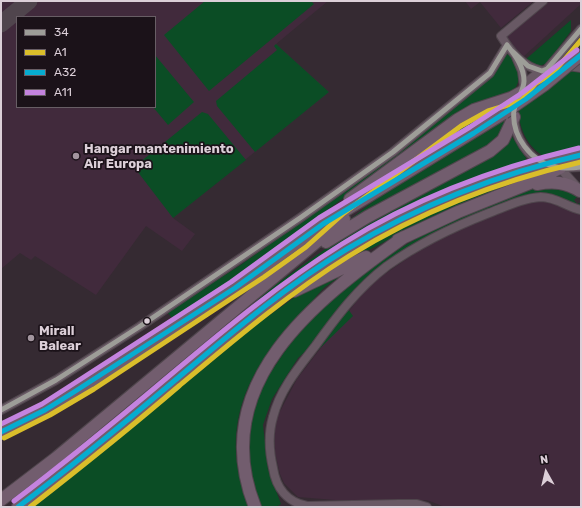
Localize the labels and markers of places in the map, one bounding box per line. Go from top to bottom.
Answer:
place label: Hangar mantenimiento Air Europa [84,141,234,172]
marker: Hangar mantenimiento Air Europa [71,151,81,161]
unlabelled marker [142,316,152,326]
place label: Mirall Balear [39,323,81,354]
marker: Mirall Balear [26,333,36,343]

